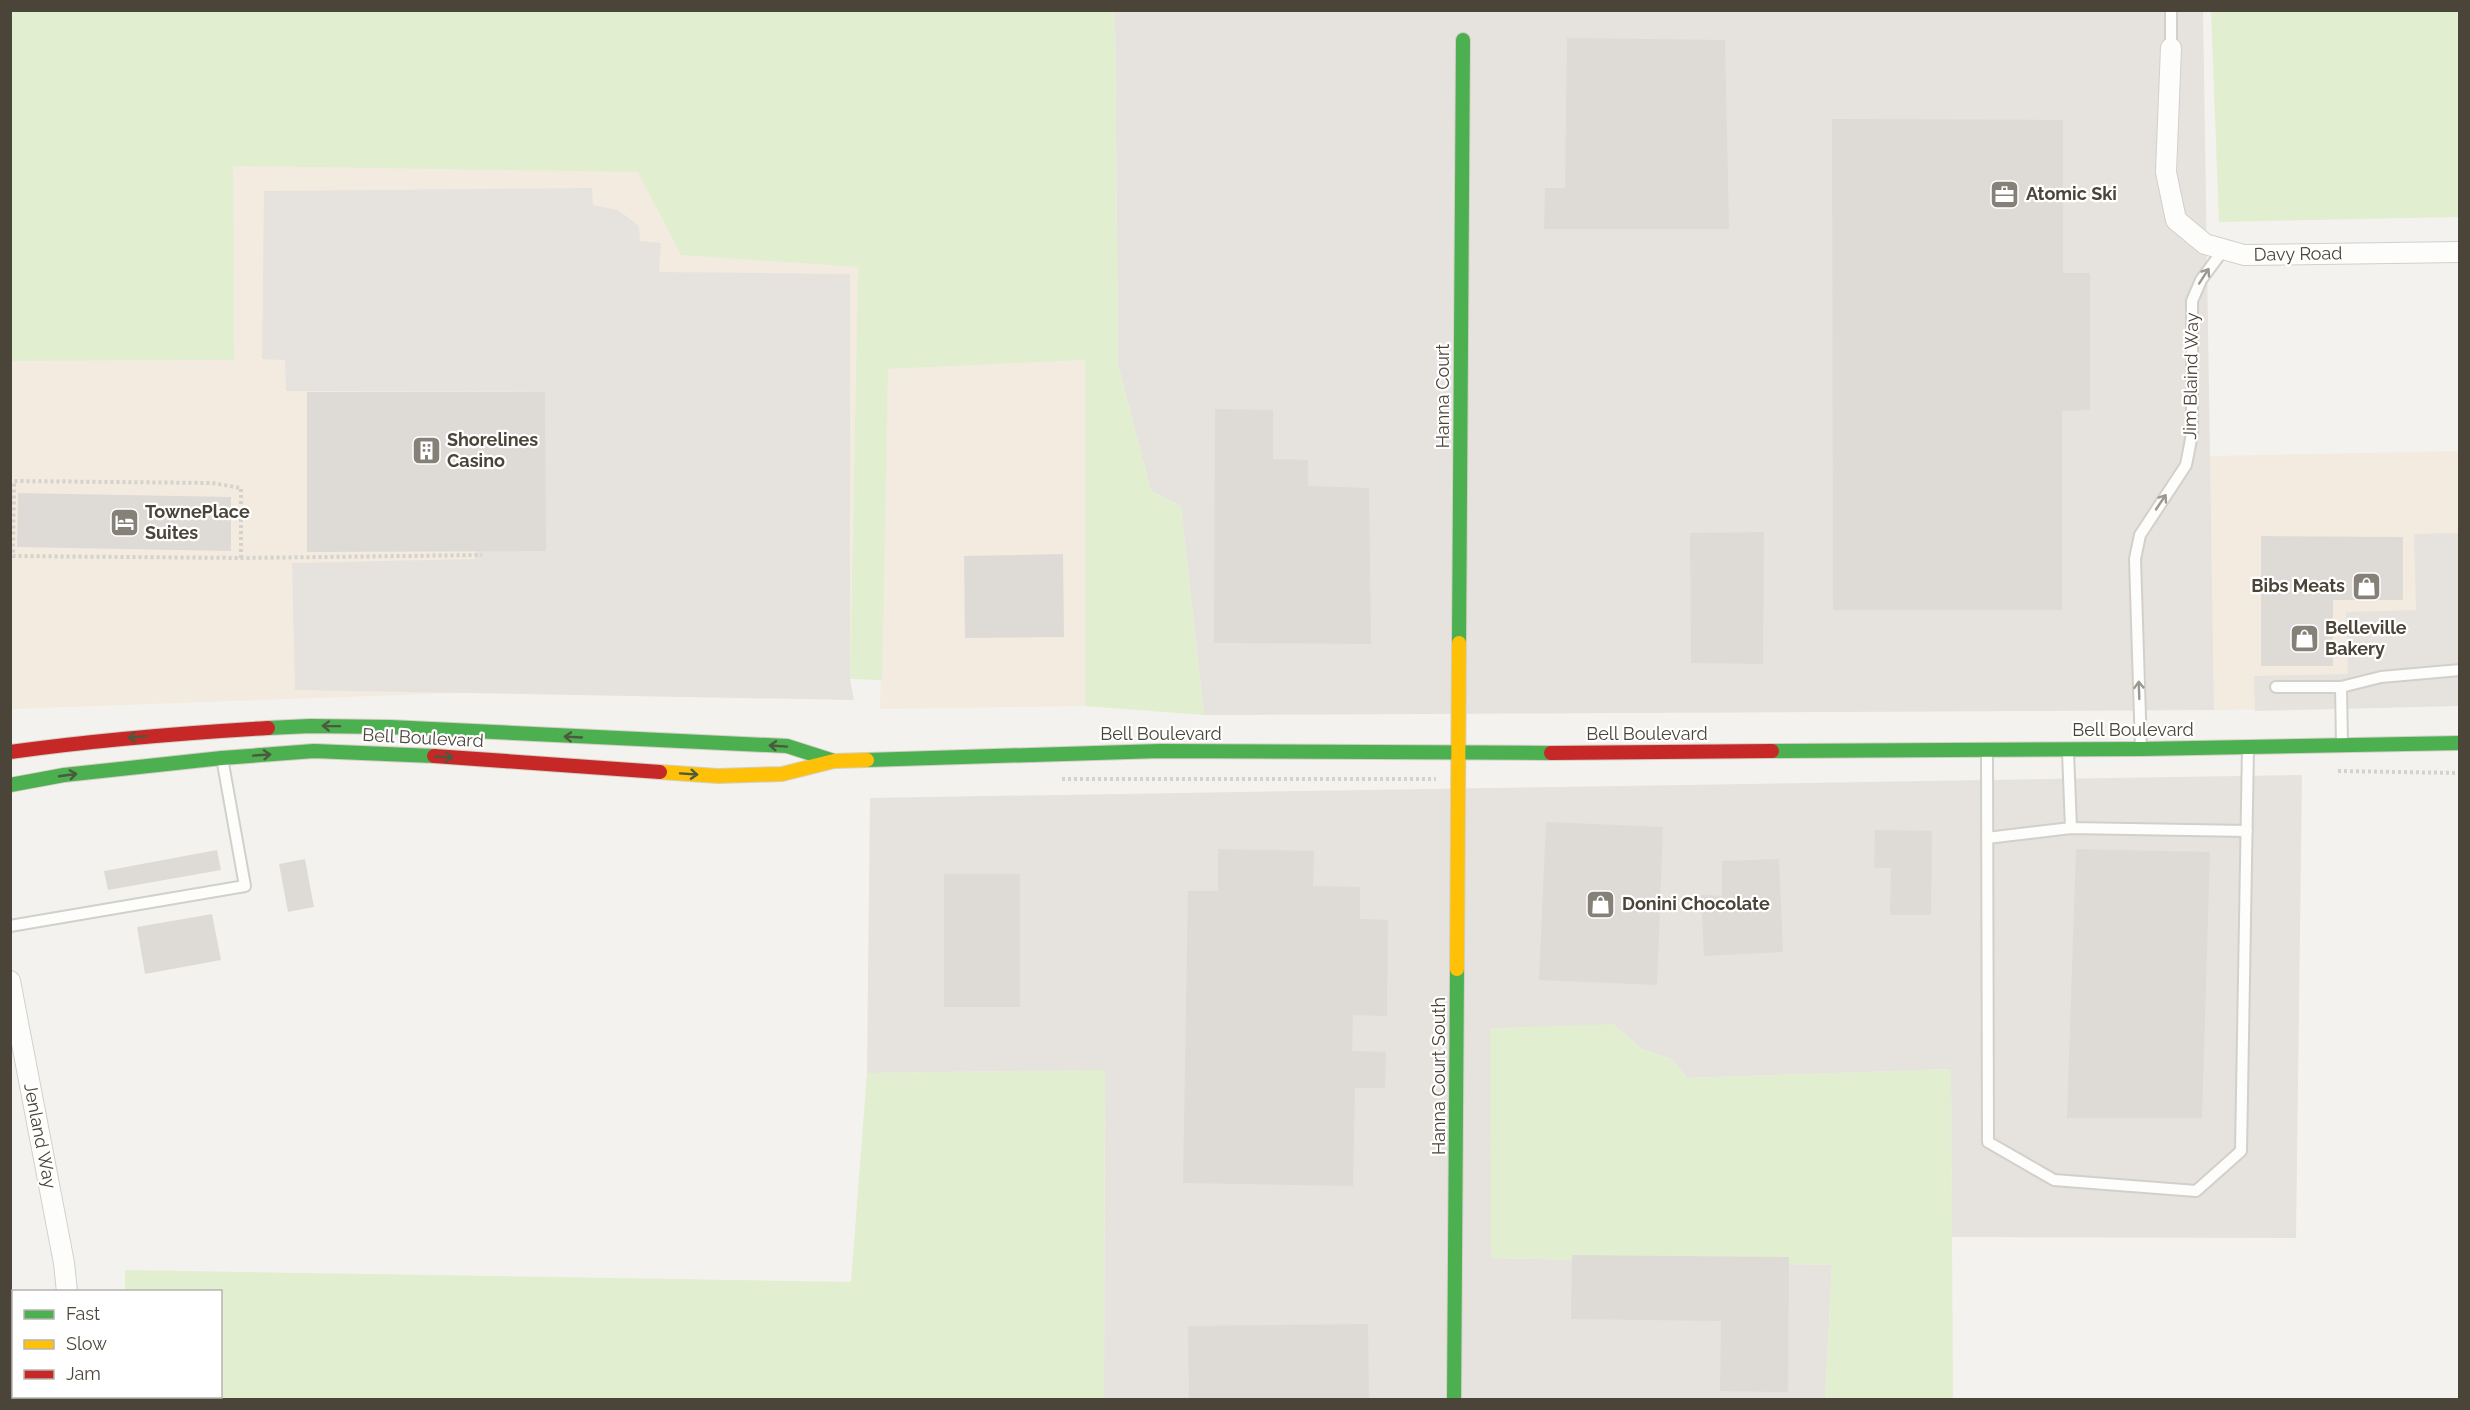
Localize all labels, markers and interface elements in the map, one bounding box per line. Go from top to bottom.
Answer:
office icon: Atomic Ski [1989,178,2021,210]
place label: Atomic Ski [2026,183,2117,204]
street label: Davy Road [2253,242,2343,265]
one-way arrow [2198,268,2211,285]
street label: Jim Blaind Way [2179,312,2202,440]
street label: Hanna Court [1432,344,1453,448]
place label: Shorelines Casino [447,429,538,471]
building icon: Shorelines Casino [410,434,442,466]
one-way arrow [2155,494,2167,511]
place label: TownePlace Suites [145,501,250,543]
hotel icon: TownePlace Suites [108,506,140,538]
shop icon: Bibs Meats [2350,570,2382,602]
place label: Bibs Meats [2251,575,2345,596]
place label: Belleville Bakery [2325,617,2407,659]
shop icon: Belleville Bakery [2288,622,2320,654]
one-way arrow [2134,681,2145,701]
street label: Bell Boulevard [2072,719,2194,740]
one-way arrow [322,720,342,732]
street label: Bell Boulevard [1100,723,1222,744]
street label: Bell Boulevard [1586,723,1708,744]
street label: Bell Boulevard [362,724,484,751]
one-way arrow [564,731,584,742]
one-way arrow [127,732,147,743]
one-way arrow [769,740,789,751]
one-way arrow [252,749,272,760]
one-way arrow [434,752,454,763]
one-way arrow [678,768,698,779]
one-way arrow [58,769,78,780]
shop icon: Donini Chocolate [1585,888,1617,920]
place label: Donini Chocolate [1622,893,1770,914]
street label: Hanna Court South [1428,997,1449,1155]
street label: Jenland Way [20,1081,61,1191]
legend [12,1290,222,1398]
text: Fast [66,1303,100,1324]
text: Slow [66,1333,107,1354]
text: Jam [66,1363,101,1384]

